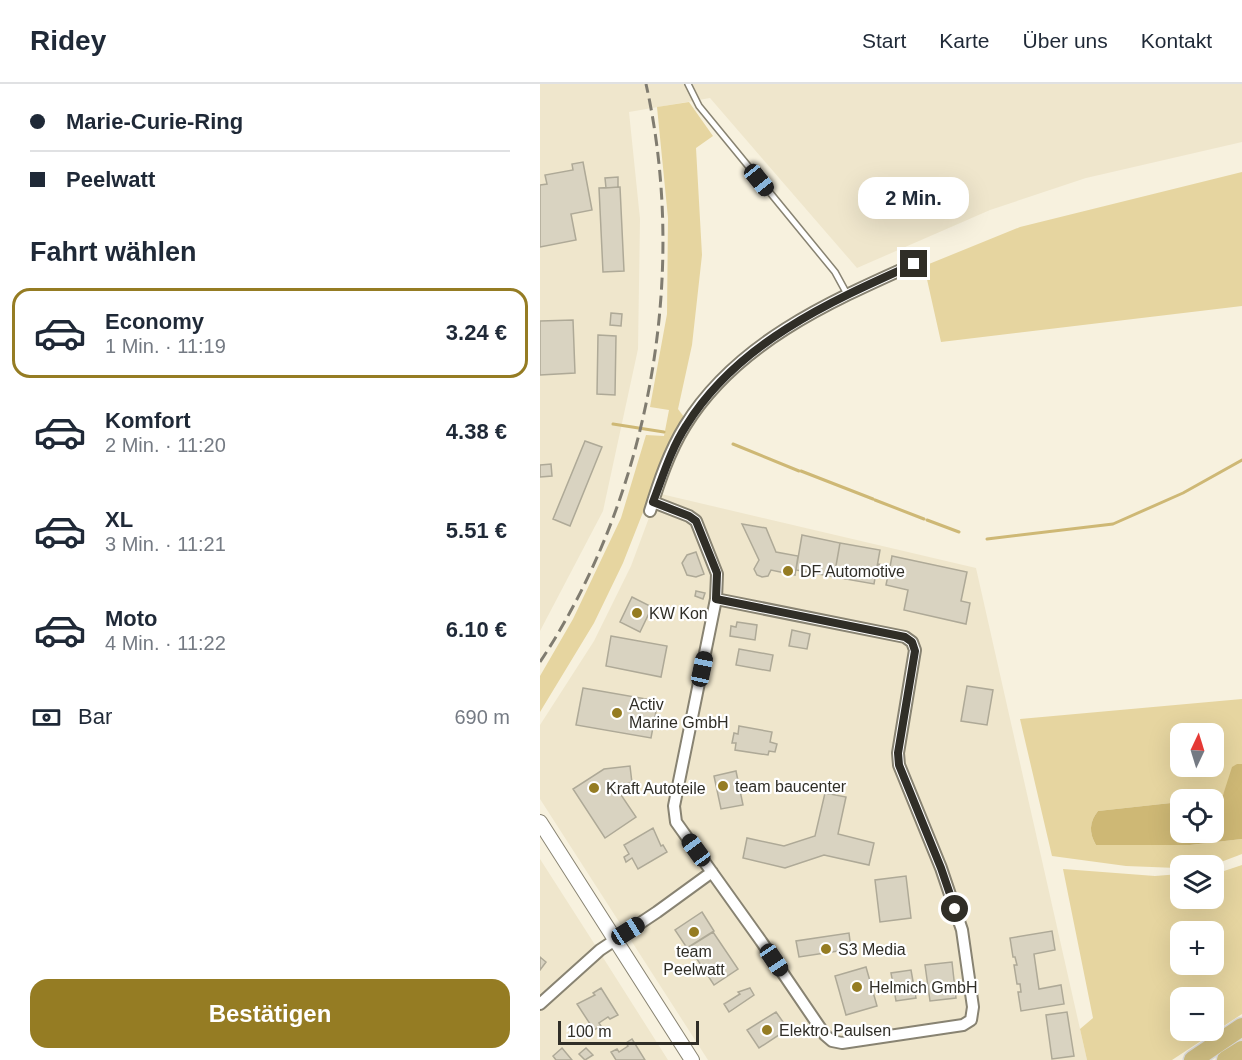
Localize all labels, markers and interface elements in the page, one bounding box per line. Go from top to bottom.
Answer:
text: Ridey [30,25,106,56]
text: Start [862,29,906,52]
text: Karte [939,29,990,52]
text: Über uns [1023,29,1108,52]
text: Kontakt [1141,29,1212,52]
text: Marie-Curie-Ring [66,109,243,134]
car [741,160,777,200]
text: Peelwatt [66,167,155,192]
callout: 2 Min. [858,177,970,219]
text: 2 Min. [885,187,942,209]
text: Fahrt wählen [30,237,197,267]
route end [900,250,927,277]
icon: car [33,306,87,360]
text: Economy [105,309,204,334]
text: 3.24 € [446,320,507,345]
text: 1 Min. · 11:19 [105,335,226,357]
icon: car [33,405,87,459]
text: Komfort [105,408,191,433]
text: 4.38 € [446,419,507,444]
text: 2 Min. · 11:20 [105,434,226,456]
icon: car [33,504,87,558]
text: XL [105,507,133,532]
text: 5.51 € [446,518,507,543]
text: 3 Min. · 11:21 [105,533,226,555]
place label: DF Automotive [800,563,905,580]
marker: DF Automotive [781,564,795,578]
icon: car [33,603,87,657]
place label: KW Kon [649,605,708,622]
text: Moto [105,606,158,631]
marker: KW Kon [630,606,644,620]
text: 6.10 € [446,617,507,642]
text: 4 Min. · 11:22 [105,632,226,654]
car [689,650,715,688]
place label: Activ Marine GmbH [629,696,729,731]
icon: cash [30,701,63,734]
text: Bar [78,704,112,729]
text: 690 m [454,706,510,728]
marker: Activ Marine GmbH [610,706,624,720]
north arrow [1170,723,1224,777]
map controls [1170,723,1224,1041]
place label: team baucenter [735,778,847,795]
marker: team baucenter [716,779,730,793]
place label: Kraft Autoteile [606,780,706,797]
marker: Kraft Autoteile [587,781,601,795]
button: locate [1170,789,1224,843]
car [678,830,714,870]
button: layers [1170,855,1224,909]
route start [941,895,968,922]
car [608,914,648,948]
button: + [1170,921,1224,975]
marker: team Peelwatt [687,925,701,939]
car [756,940,792,980]
place label: S3 Media [838,941,906,958]
marker: S3 Media [819,942,833,956]
place label: team Peelwatt [663,943,725,978]
button: Bestätigen [30,979,510,1048]
place label: Helmich GmbH [869,979,977,996]
marker: Helmich GmbH [850,980,864,994]
button: − [1170,987,1224,1041]
scale bar [558,1018,699,1046]
place label: Elektro Paulsen [779,1022,891,1039]
text: 100 m [567,1023,611,1040]
marker: Elektro Paulsen [760,1023,774,1037]

